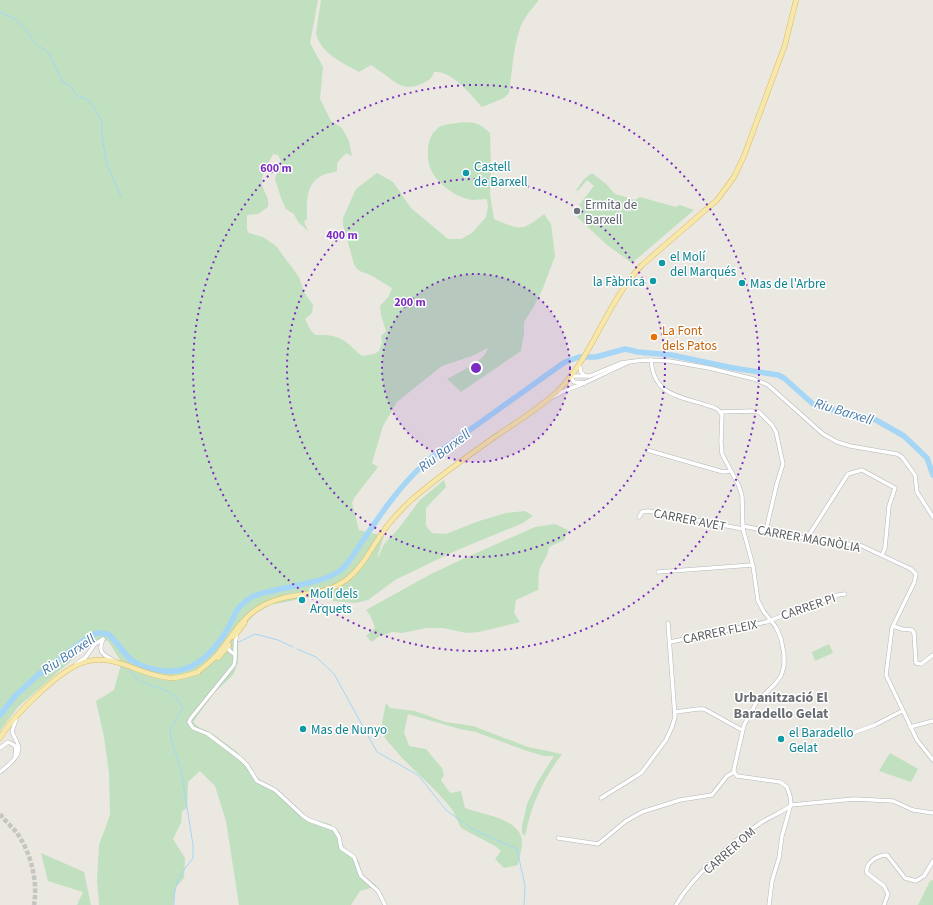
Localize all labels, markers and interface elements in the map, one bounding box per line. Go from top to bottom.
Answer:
place label: Castell de Barxell [474,158,528,191]
text: 600 m [260,160,292,177]
marker: Castell de Barxell [461,168,471,178]
place label: Ermita de Barxell [585,196,637,229]
marker: Ermita de Barxell [572,206,582,216]
text: 400 m [326,227,358,244]
place label: el Molí del Marqués [670,248,737,281]
marker: el Molí del Marqués [657,258,667,268]
place label: la Fàbrica [593,273,645,291]
place label: Mas de l'Arbre [750,275,826,293]
marker: la Fàbrica [648,276,658,286]
marker: Mas de l'Arbre [737,278,747,288]
text: 200 m [394,294,426,311]
place label: La Font dels Patos [662,322,717,355]
marker: La Font dels Patos [649,332,659,342]
centre of rings [469,361,483,375]
water label: Riu Barxell [812,393,876,431]
water label: Riu Barxell [414,424,475,477]
street label: CARRER AVET [652,504,728,536]
street label: CARRER MAGNÒLIA [756,521,863,557]
place label: Molí dels Arquets [310,585,359,618]
street label: CARRER PI [778,589,838,625]
marker: Molí dels Arquets [297,595,307,605]
street label: CARRER FLEIX [681,615,759,649]
water label: Riu Barxell [38,629,100,680]
district label: Urbanització El Baradello Gelat [734,688,829,724]
place label: Mas de Nunyo [311,721,387,739]
marker: Mas de Nunyo [298,724,308,734]
place label: el Baradello Gelat [789,724,854,757]
marker: el Baradello Gelat [776,734,786,744]
street label: CARRER OM [700,823,760,879]

